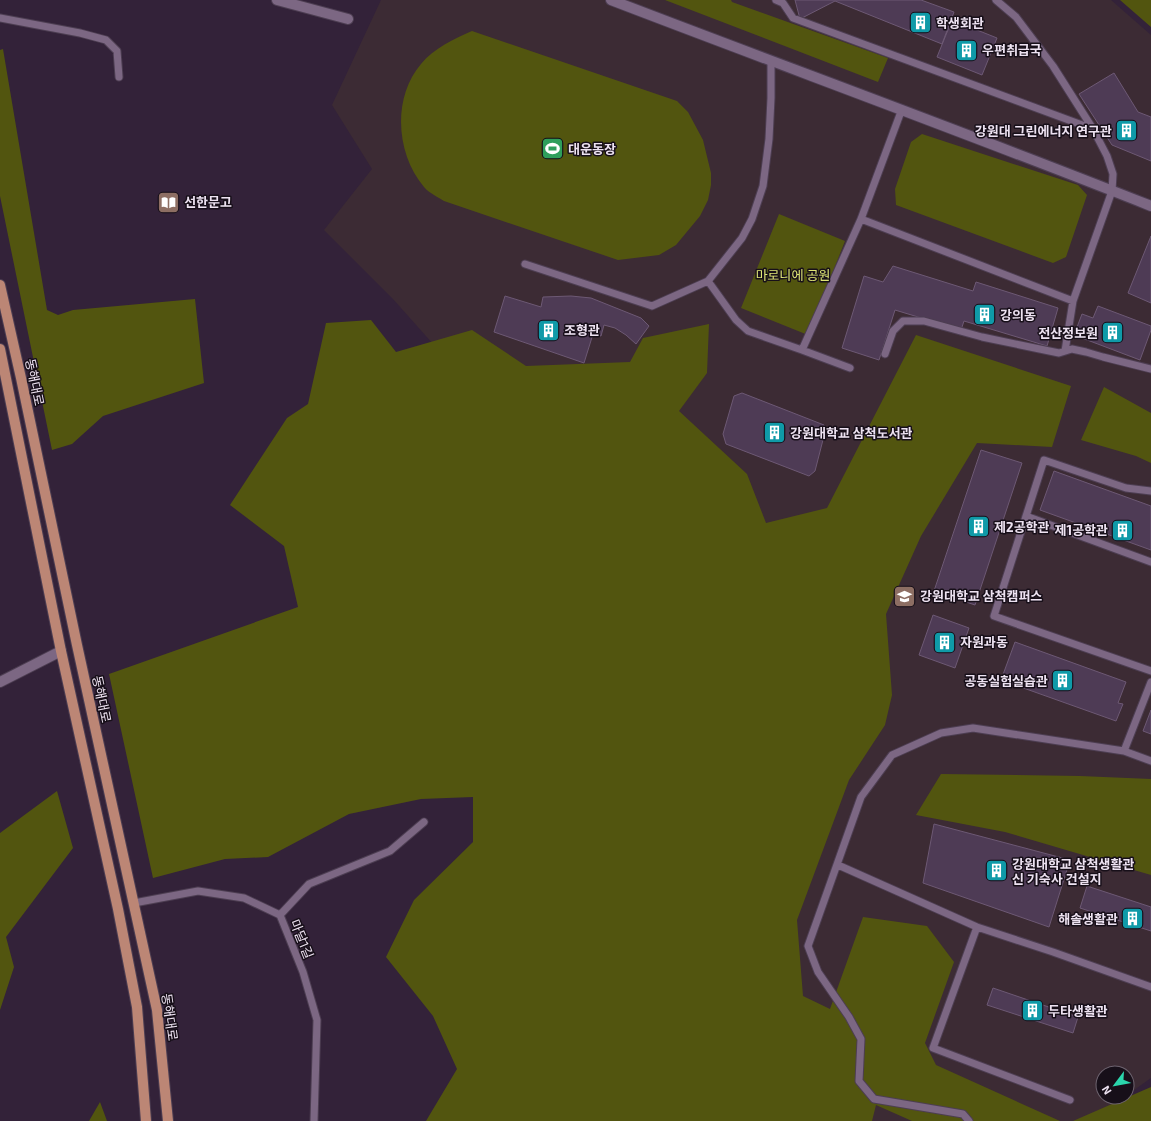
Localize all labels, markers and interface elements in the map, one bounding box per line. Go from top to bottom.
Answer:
building icon: 학생회관 [907,10,933,36]
place label: 학생회관 [936,15,984,31]
building icon: 우편취급국 [953,37,979,63]
place label: 우편취급국 [982,42,1042,58]
building icon: 강원대 그린에너지 연구관 [1114,118,1140,144]
place label: 강원대 그린에너지 연구관 [975,123,1112,139]
sports icon: 대운동장 [539,136,565,162]
place label: 대운동장 [568,141,616,157]
library icon: 선한문고 [155,189,181,215]
place label: 선한문고 [184,194,232,210]
park label: 마로니에 공원 [756,267,830,283]
building icon: 강의동 [971,302,997,328]
place label: 강의동 [1000,307,1036,323]
building icon: 조형관 [536,317,562,343]
building icon: 전산정보원 [1100,320,1126,346]
place label: 조형관 [564,322,600,338]
place label: 전산정보원 [1038,325,1098,341]
street label: 동해대로 [22,357,48,407]
building icon: 강원대학교 삼척도서관 [761,420,787,446]
place label: 강원대학교 삼척도서관 [790,425,912,441]
building icon: 제2공학관 [965,514,991,540]
building icon: 제1공학관 [1110,517,1136,543]
place label: 제2공학관 [994,519,1049,535]
place label: 제1공학관 [1055,522,1108,538]
school or university icon: 강원대학교 삼척캠퍼스 [891,583,917,609]
place label: 강원대학교 삼척캠퍼스 [920,588,1042,604]
building icon: 자원과동 [931,629,957,655]
place label: 자원과동 [960,634,1008,650]
building icon: 공동실험실습관 [1050,668,1076,694]
place label: 공동실험실습관 [964,673,1048,689]
street label: 동해대로 [89,674,115,724]
place label: 강원대학교 삼척생활관 신 기숙사 건설지 [1012,856,1134,887]
building icon: 강원대학교 삼척생활관 신 기숙사 건설지 [983,858,1009,884]
building icon: 해솔생활관 [1120,906,1146,932]
place label: 해솔생활관 [1058,911,1118,927]
street label: 마달1길 [287,917,317,961]
street label: 동해대로 [159,992,181,1042]
building icon: 두타생활관 [1020,998,1046,1024]
place label: 두타생활관 [1048,1003,1108,1019]
north arrow [1095,1065,1135,1105]
text: N [1098,1084,1114,1097]

